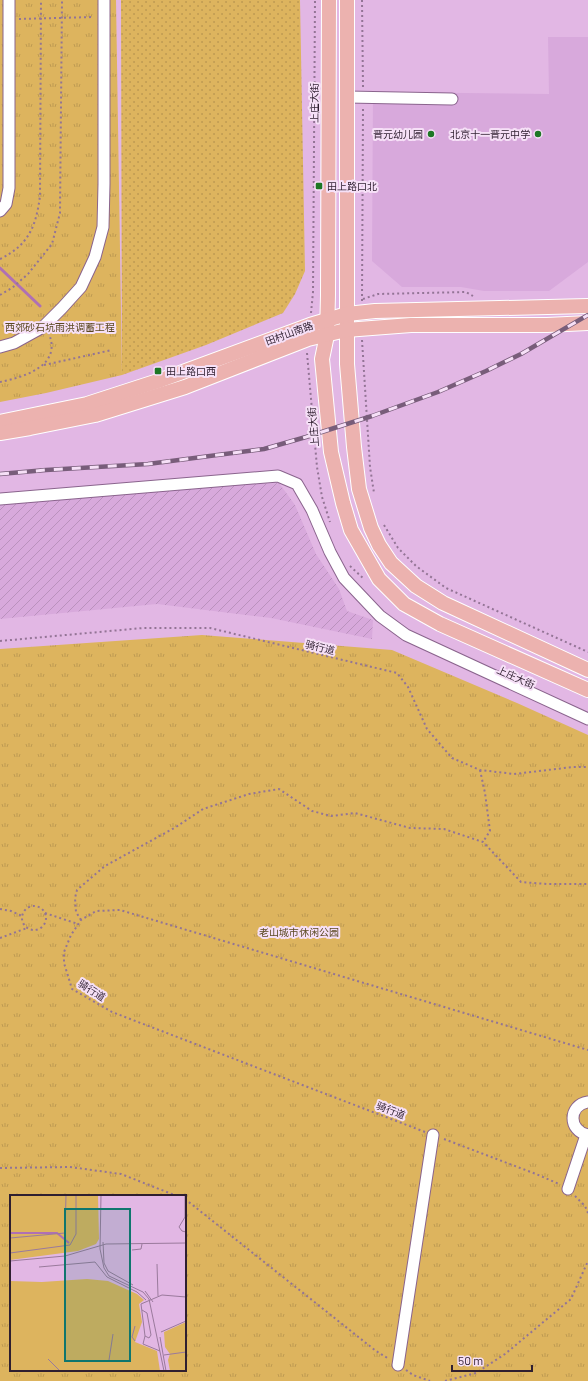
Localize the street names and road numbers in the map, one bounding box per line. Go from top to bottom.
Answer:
street label: 上庄大街 [308,83,320,123]
street label: 田村山南路 [263,319,315,347]
street label: 上庄大街 [305,407,321,447]
street label: 骑行道 [304,638,336,656]
street label: 上庄大街 [495,663,537,691]
street label: 骑行道 [76,977,108,1003]
street label: 骑行道 [375,1099,407,1121]

